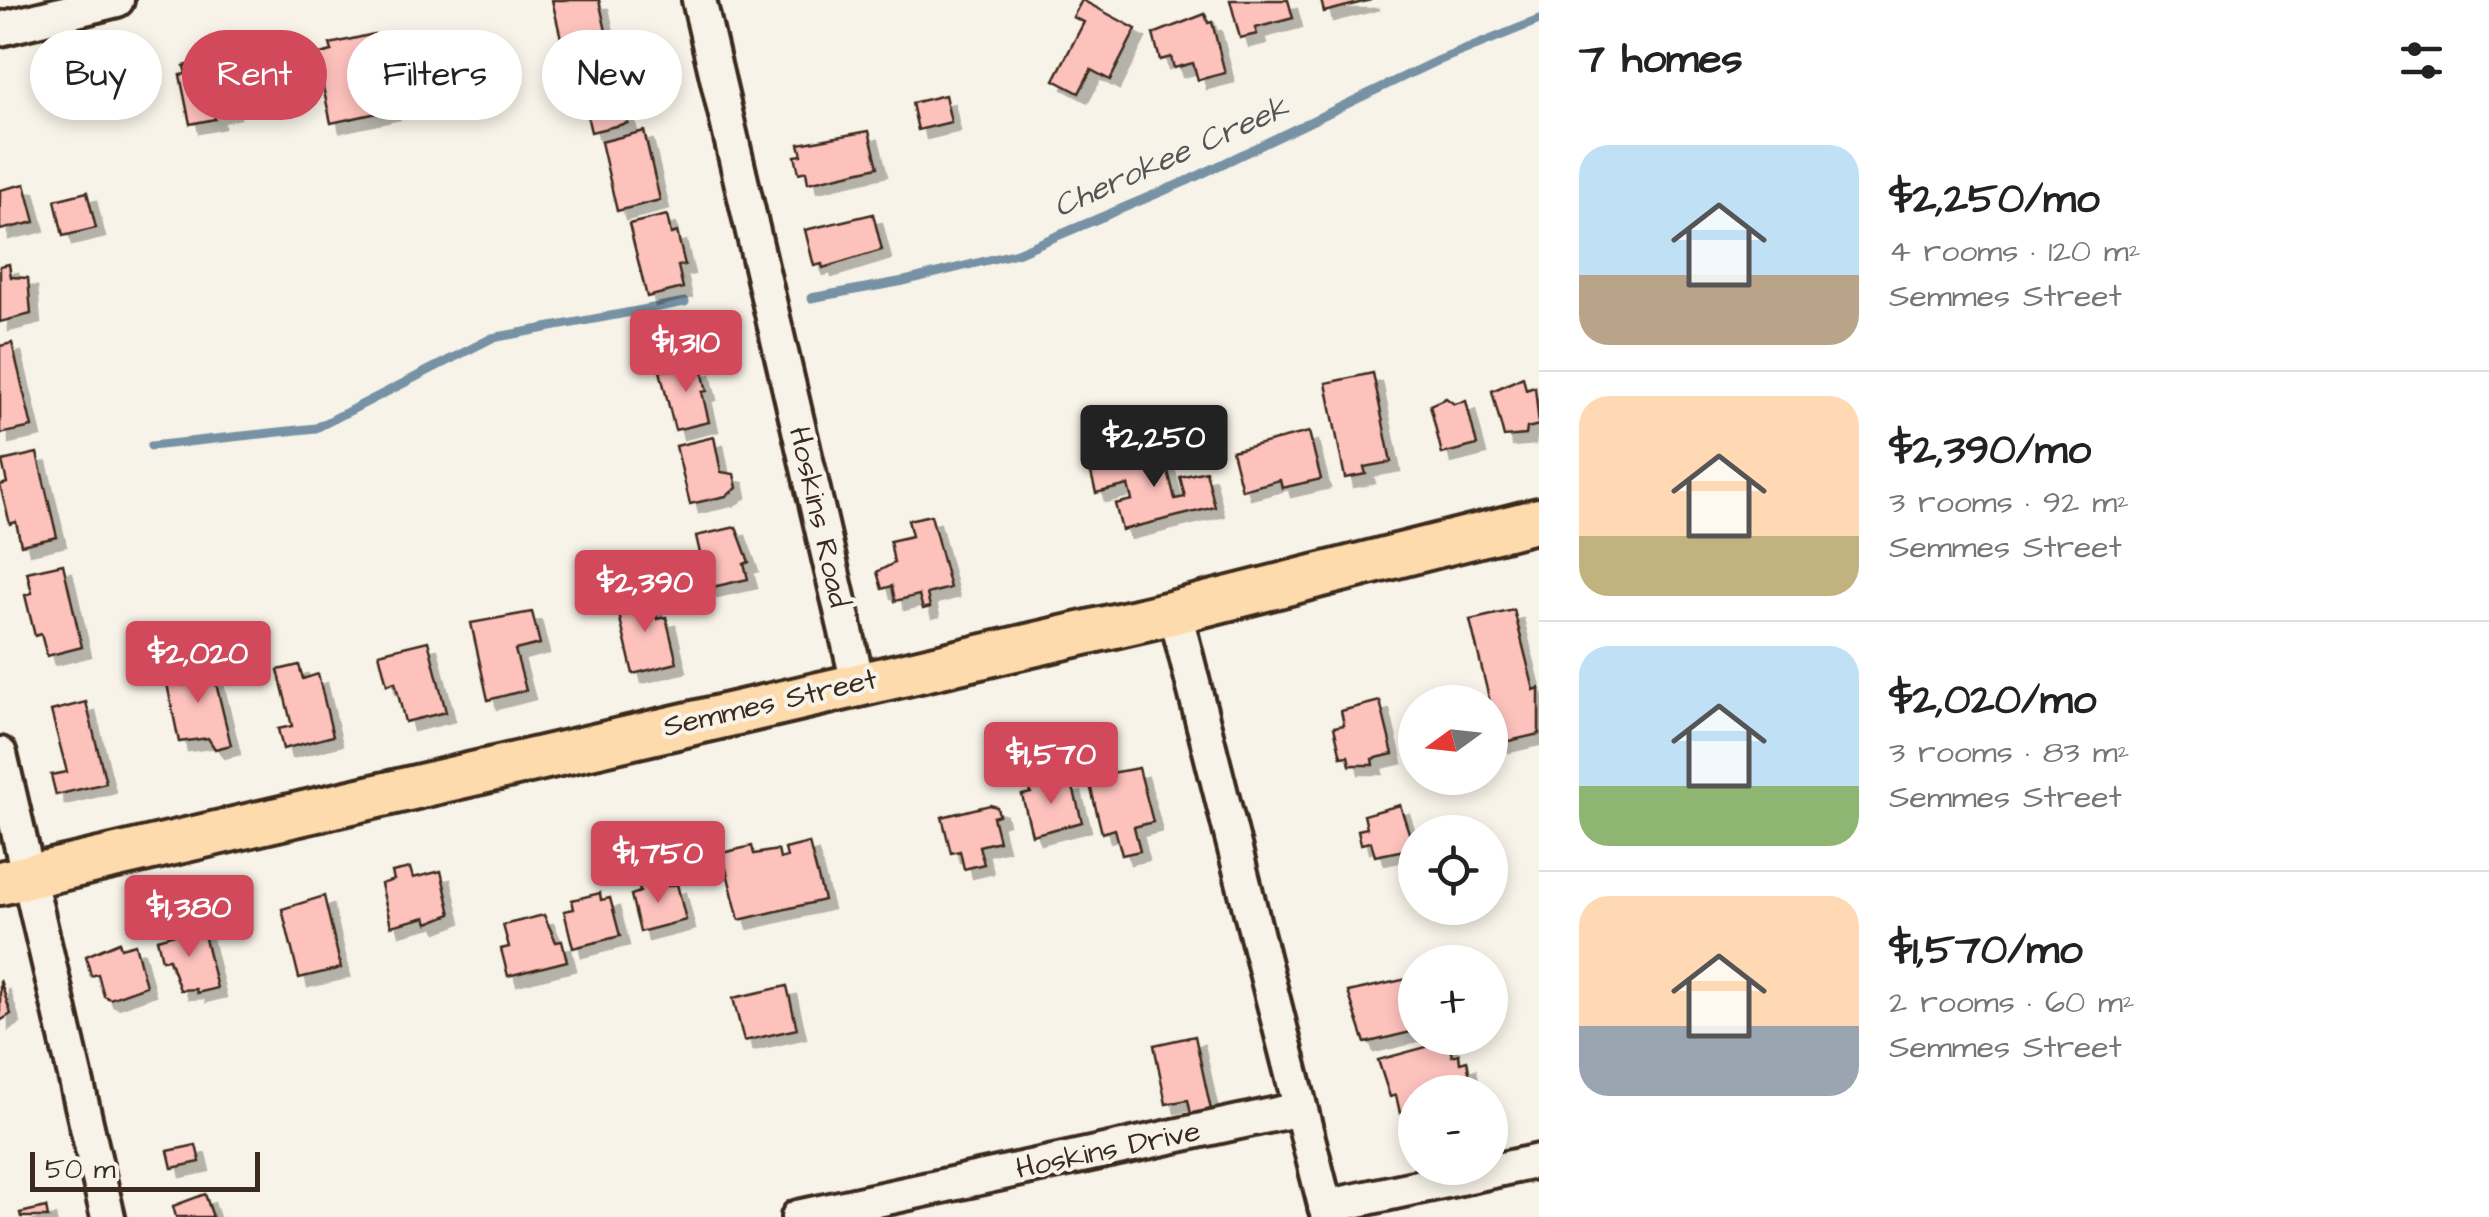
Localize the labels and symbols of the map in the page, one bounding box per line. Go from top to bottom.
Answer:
water label: Cherokee Creek [1046,84,1297,229]
pin: $1,310 [605,310,767,395]
pin: $2,250 [1073,405,1235,490]
street label: Hoskins Road [778,423,860,611]
pin: $2,390 [564,550,726,635]
pin: $2,020 [117,621,279,706]
street label: Semmes Street [659,658,881,748]
north arrow [1398,685,1508,795]
pin: $1,570 [970,722,1132,807]
pin: $1,750 [577,821,739,906]
pin: $1,380 [108,875,270,960]
street label: Hoskins Drive [1012,1110,1204,1190]
scale bar [30,1147,260,1192]

